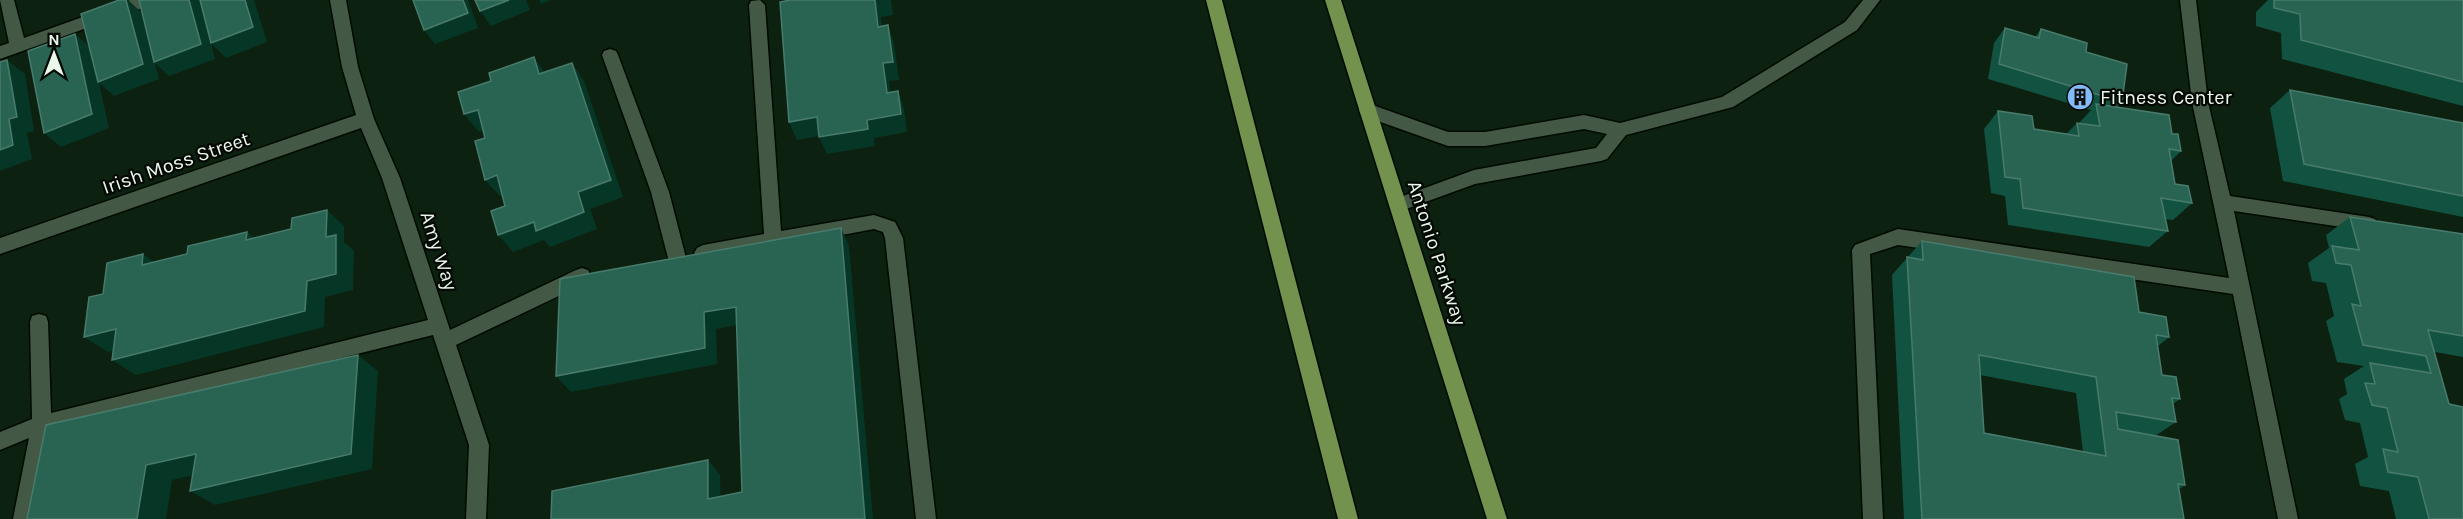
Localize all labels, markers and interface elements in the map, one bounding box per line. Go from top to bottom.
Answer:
north arrow [24,24,84,84]
text: N [48,30,60,49]
building icon: Fitness Center [2065,82,2095,112]
place label: Fitness Center [2100,86,2232,109]
street label: Irish Moss Street [99,127,253,199]
street label: Antonio Parkway [1403,178,1471,328]
street label: Amy Way [415,209,463,293]

